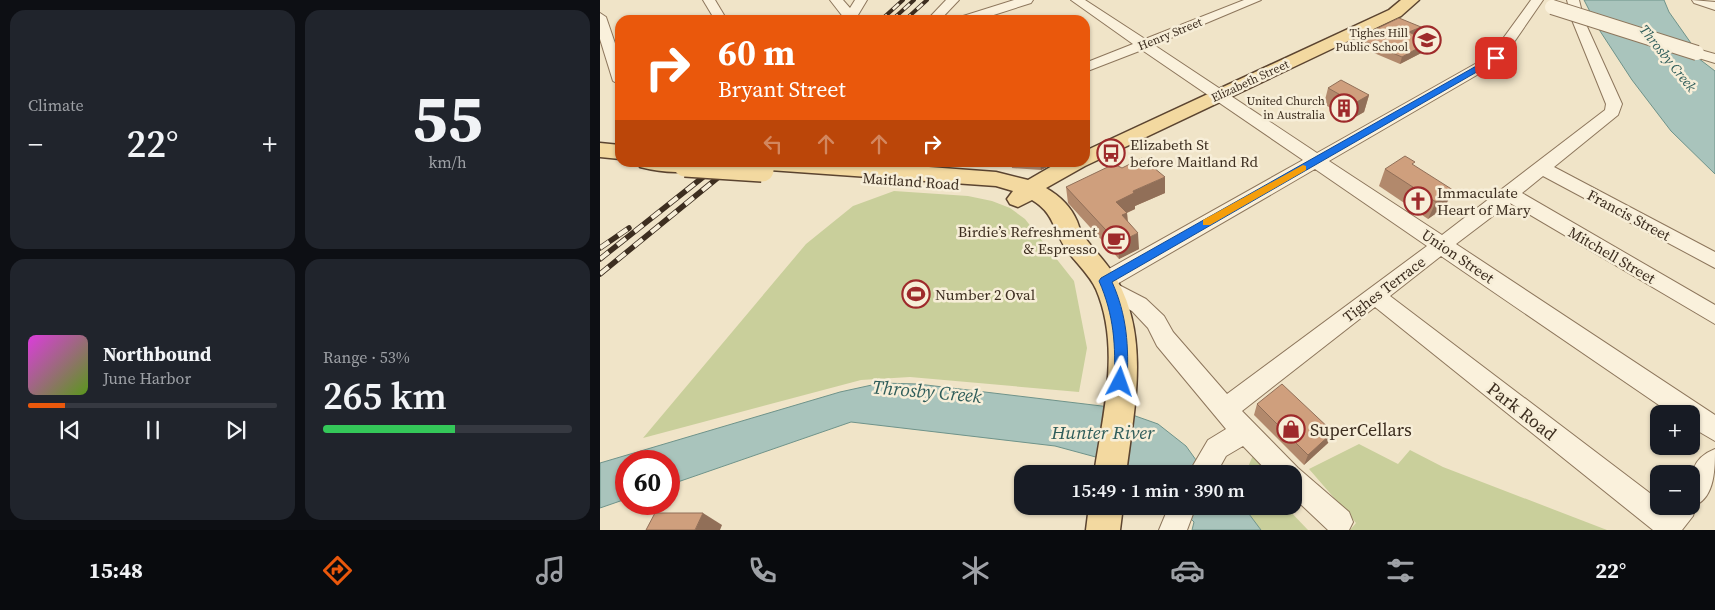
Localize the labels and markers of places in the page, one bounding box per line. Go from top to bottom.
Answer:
place label: Tighes Hill Public School [1336,25,1408,55]
school or university icon: Tighes Hill Public School [1412,25,1442,55]
pin [1475,37,1517,79]
place label: United Church in Australia [1247,93,1326,123]
building icon: United Church in Australia [1329,93,1359,123]
place label: Elizabeth St before Maitland Rd [1130,134,1259,172]
bus stop icon: Elizabeth St before Maitland Rd [1096,138,1126,168]
place label: Immaculate Heart of Mary [1437,182,1531,220]
church icon: Immaculate Heart of Mary [1403,186,1433,216]
place label: Birdie’s Refreshment & Espresso [958,221,1097,259]
cafe icon: Birdie’s Refreshment & Espresso [1101,225,1131,255]
sports icon: Number 2 Oval [901,279,931,309]
place label: Number 2 Oval [935,284,1036,305]
shop icon: SuperCellars [1276,414,1306,444]
place label: SuperCellars [1310,417,1412,442]

